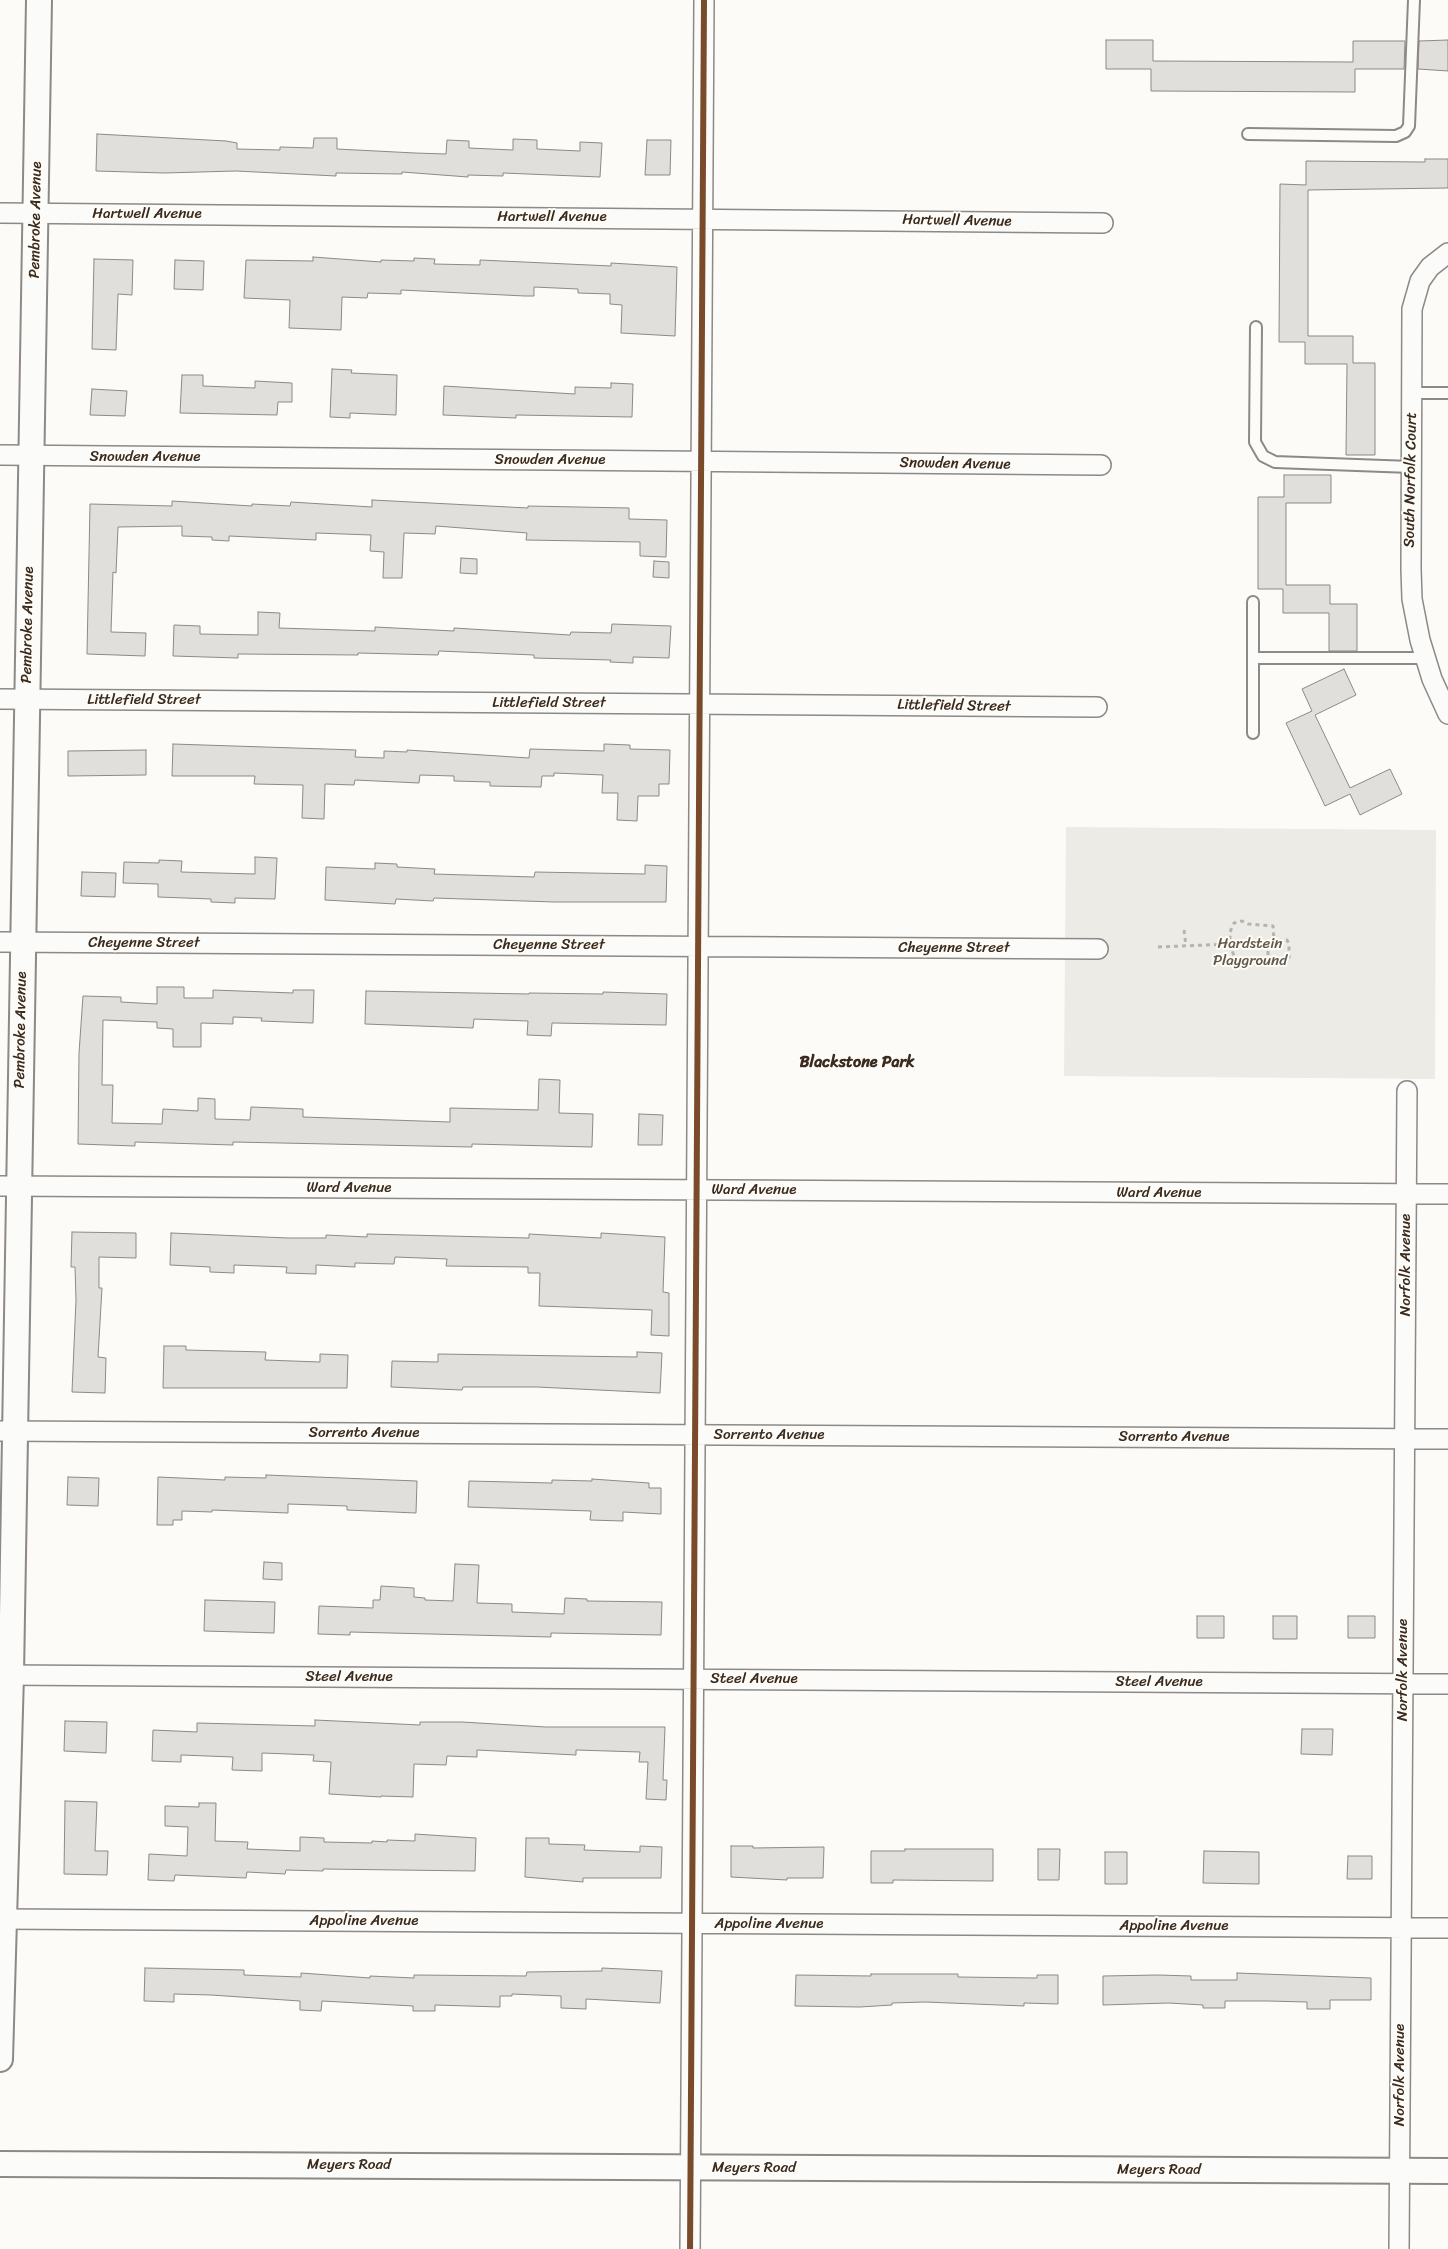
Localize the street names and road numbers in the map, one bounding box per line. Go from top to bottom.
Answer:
street label: Pembroke Avenue [26,161,46,279]
street label: Hartwell Avenue [92,205,202,223]
street label: Hartwell Avenue [497,208,607,226]
street label: Hartwell Avenue [902,211,1012,231]
street label: South Norfolk Court [1401,412,1421,548]
street label: Snowden Avenue [90,448,200,466]
street label: Snowden Avenue [495,451,605,469]
street label: Snowden Avenue [899,454,1011,474]
street label: Pembroke Avenue [18,566,38,684]
street label: Littlefield Street [87,691,201,709]
street label: Littlefield Street [492,694,606,712]
street label: Littlefield Street [897,696,1011,716]
street label: Cheyenne Street [88,934,200,952]
street label: Cheyenne Street [493,936,605,954]
street label: Cheyenne Street [898,939,1010,957]
street label: Pembroke Avenue [11,971,31,1089]
street label: Ward Avenue [307,1179,391,1197]
street label: Ward Avenue [712,1181,796,1199]
street label: Ward Avenue [1117,1184,1201,1202]
street label: Norfolk Avenue [1397,1214,1415,1316]
street label: Sorrento Avenue [309,1424,419,1442]
street label: Sorrento Avenue [714,1426,824,1444]
street label: Sorrento Avenue [1119,1428,1229,1446]
street label: Norfolk Avenue [1394,1619,1412,1721]
street label: Steel Avenue [305,1668,393,1686]
street label: Steel Avenue [710,1670,798,1688]
street label: Steel Avenue [1115,1673,1203,1691]
street label: Appoline Avenue [310,1912,418,1930]
street label: Appoline Avenue [715,1915,823,1933]
street label: Appoline Avenue [1120,1917,1228,1935]
street label: Norfolk Avenue [1391,2024,1409,2126]
street label: Meyers Road [307,2156,391,2174]
street label: Meyers Road [712,2159,796,2177]
street label: Meyers Road [1117,2161,1201,2179]

